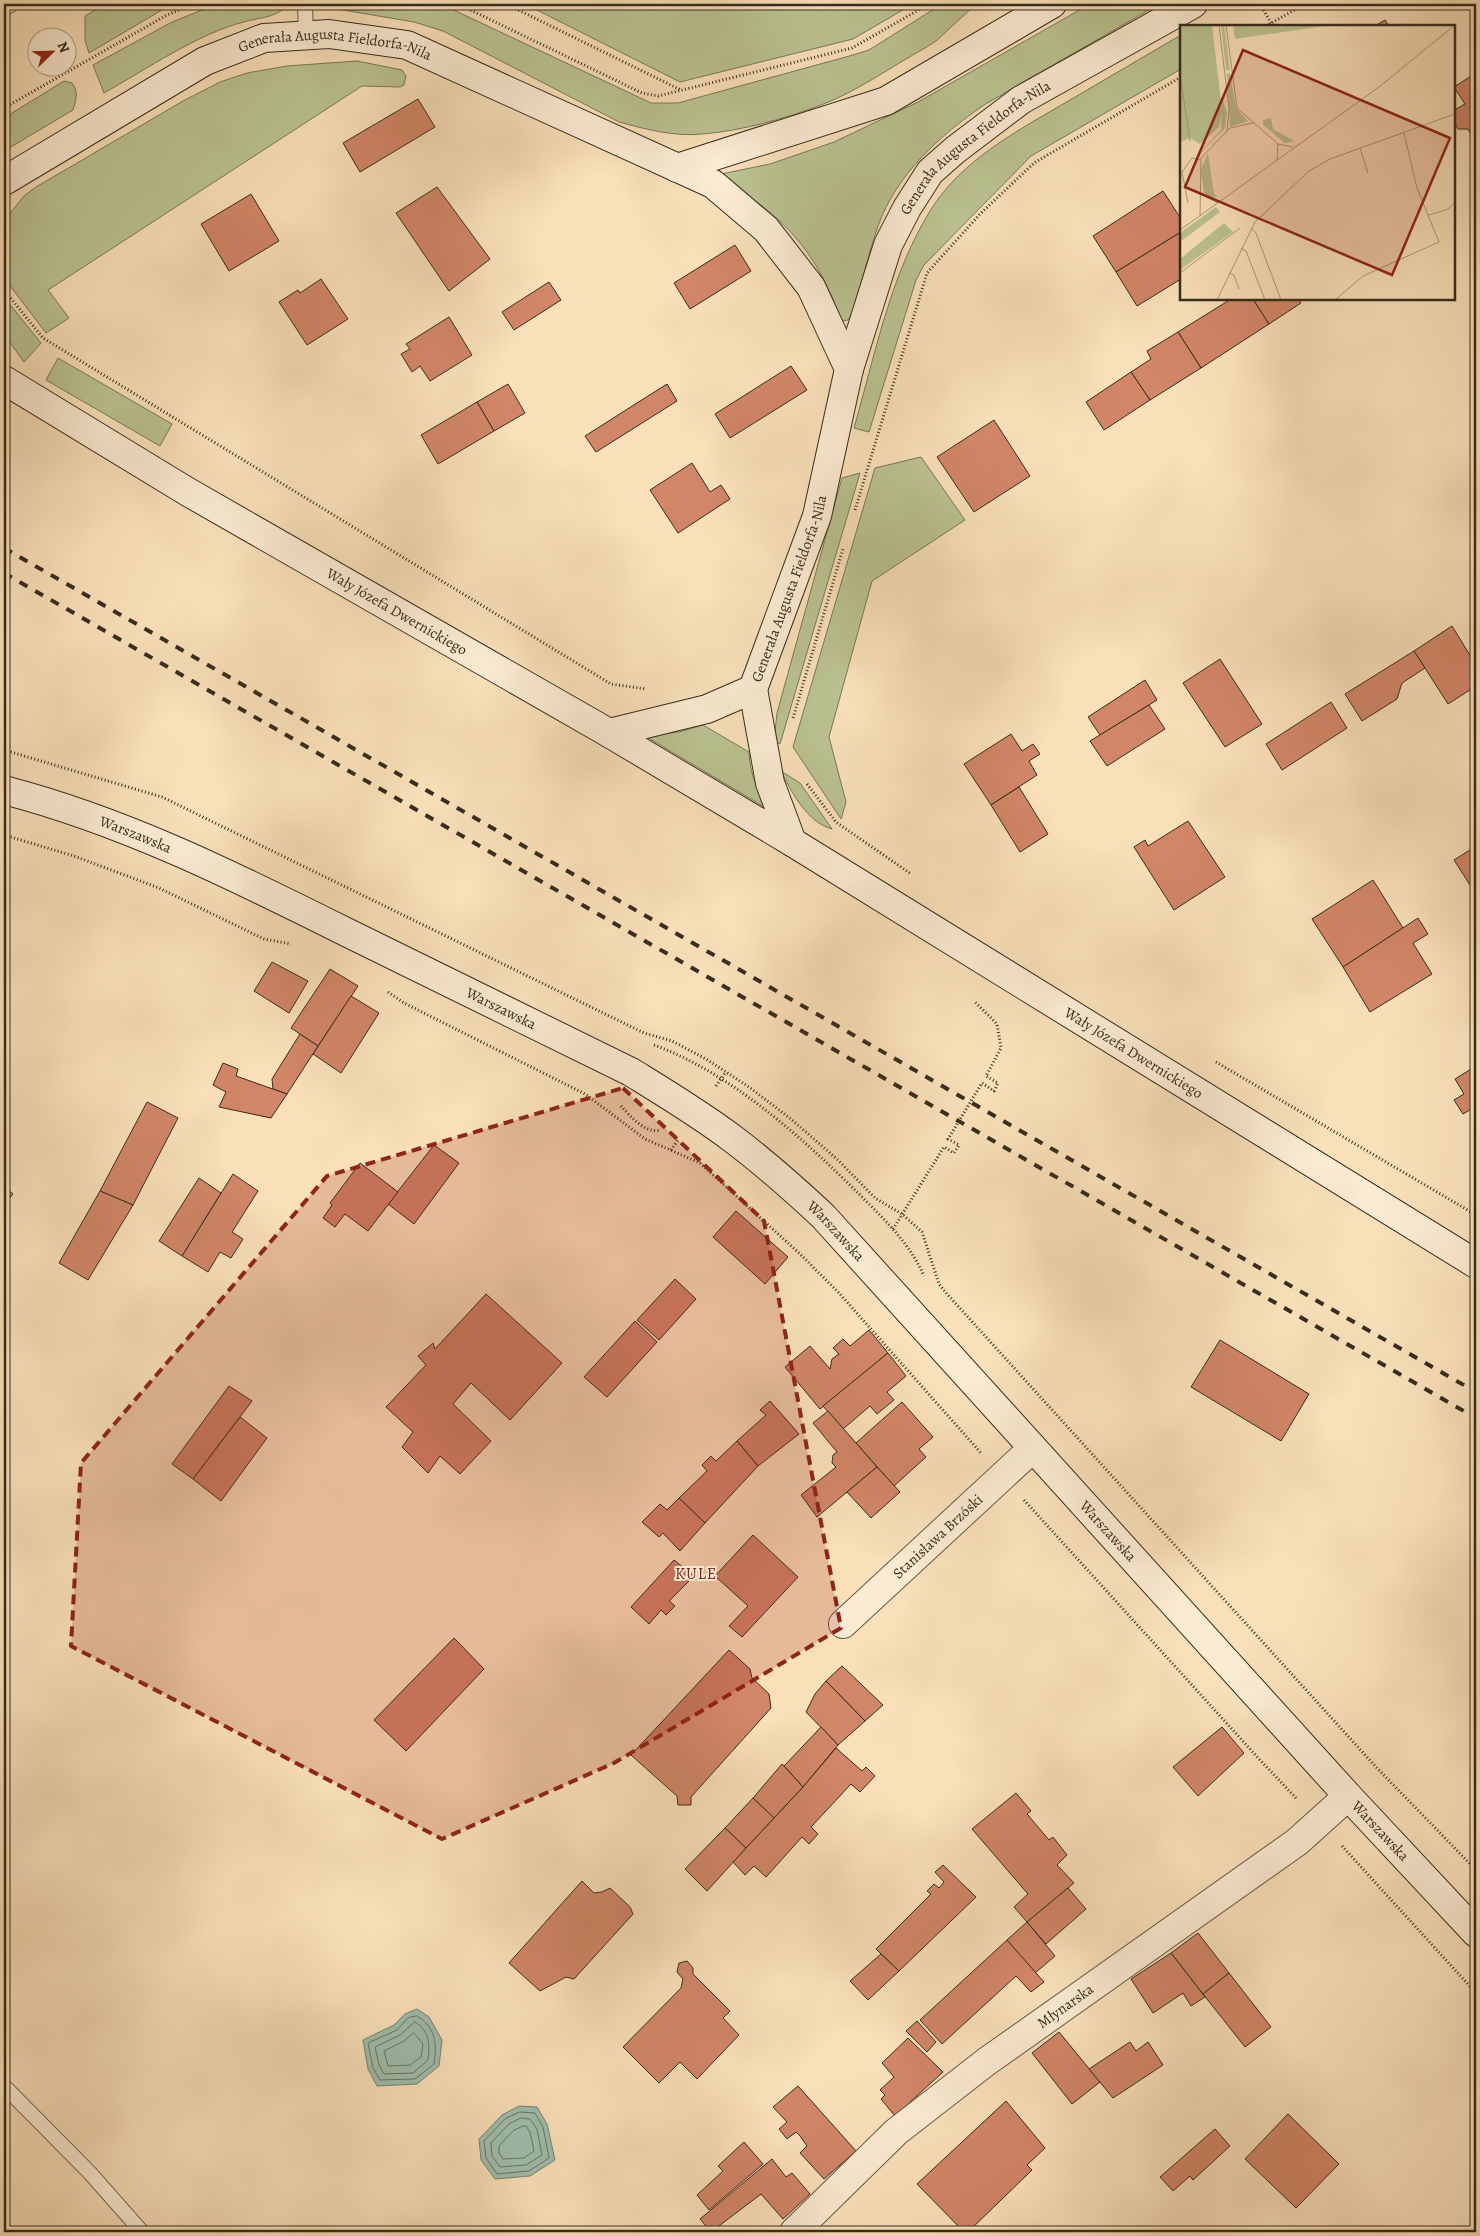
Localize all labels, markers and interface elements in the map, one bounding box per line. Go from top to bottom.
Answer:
street label: Generała Augusta Fieldorfa-Nila [235,24,435,65]
inset map [1180,25,1455,300]
north arrow [28,28,78,78]
text: N [53,39,74,56]
street label: Generała Augusta Fieldorfa-Nila [895,76,1054,218]
street label: Generała Augusta Fieldorfa-Nila [747,493,831,685]
street label: Wały Józefa Dwernickiego [322,563,471,660]
street label: Warszawska [96,811,175,858]
street label: Warszawska [462,982,540,1034]
street label: Wały Józefa Dwernickiego [1060,1002,1207,1103]
street label: Warszawska [802,1196,869,1266]
street label: Stanisława Brzóski [888,1490,987,1583]
street label: Warszawska [1075,1495,1141,1566]
district label: KULE [675,1563,717,1585]
street label: Warszawska [1347,1795,1414,1865]
street label: Młynarska [1033,1979,1097,2033]

